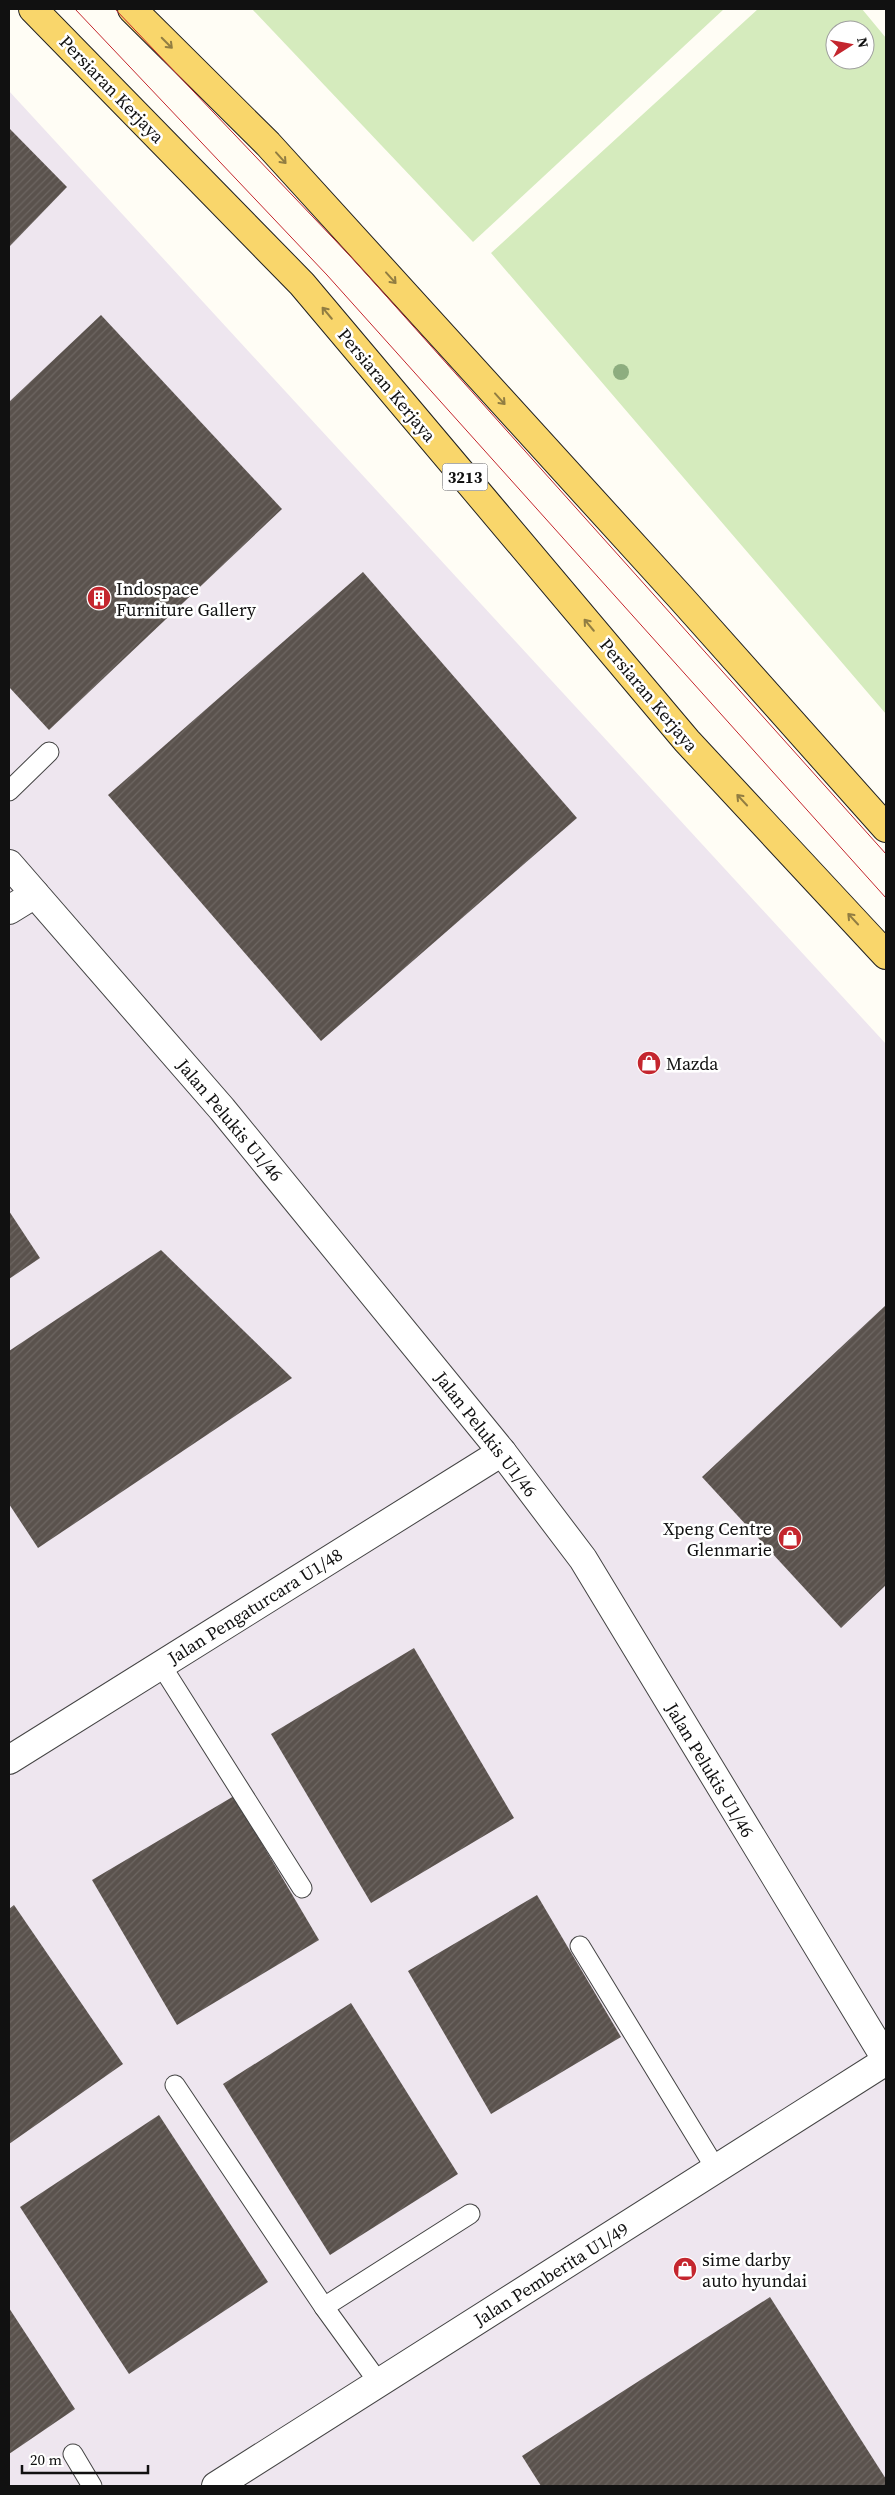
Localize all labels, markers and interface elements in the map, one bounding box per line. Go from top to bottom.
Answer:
north arrow [825,20,875,70]
street label: Persiaran Kerjaya [54,30,171,149]
text: N [852,36,874,49]
one-way arrow [160,37,173,49]
one-way arrow [275,152,287,165]
one-way arrow [385,272,397,285]
one-way arrow [321,307,332,320]
street label: Persiaran Kerjaya [332,323,442,448]
one-way arrow [494,392,506,405]
road number: 3213 [442,464,488,491]
place label: Indospace Furniture Gallery [116,576,257,622]
building icon: Indospace Furniture Gallery [86,585,112,611]
one-way arrow [584,619,595,632]
street label: Persiaran Kerjaya [594,633,704,758]
one-way arrow [736,794,748,807]
one-way arrow [847,913,859,926]
shop icon: Mazda [636,1050,662,1076]
place label: Mazda [666,1051,719,1076]
street label: Jalan Pelukis U1/46 [171,1053,289,1187]
street label: Jalan Pelukis U1/46 [428,1365,543,1502]
place label: Xpeng Centre Glenmarie [663,1516,772,1562]
shop icon: Xpeng Centre Glenmarie [777,1525,803,1551]
street label: Jalan Pengaturcara U1/48 [162,1542,347,1671]
street label: Jalan Pelukis U1/46 [659,1697,760,1842]
street label: Jalan Pemberita U1/49 [468,2216,633,2332]
place label: sime darby auto hyundai [702,2247,807,2293]
shop icon: sime darby auto hyundai [672,2256,698,2282]
scale bar [22,2442,149,2474]
text: 20 m [30,2449,62,2470]

